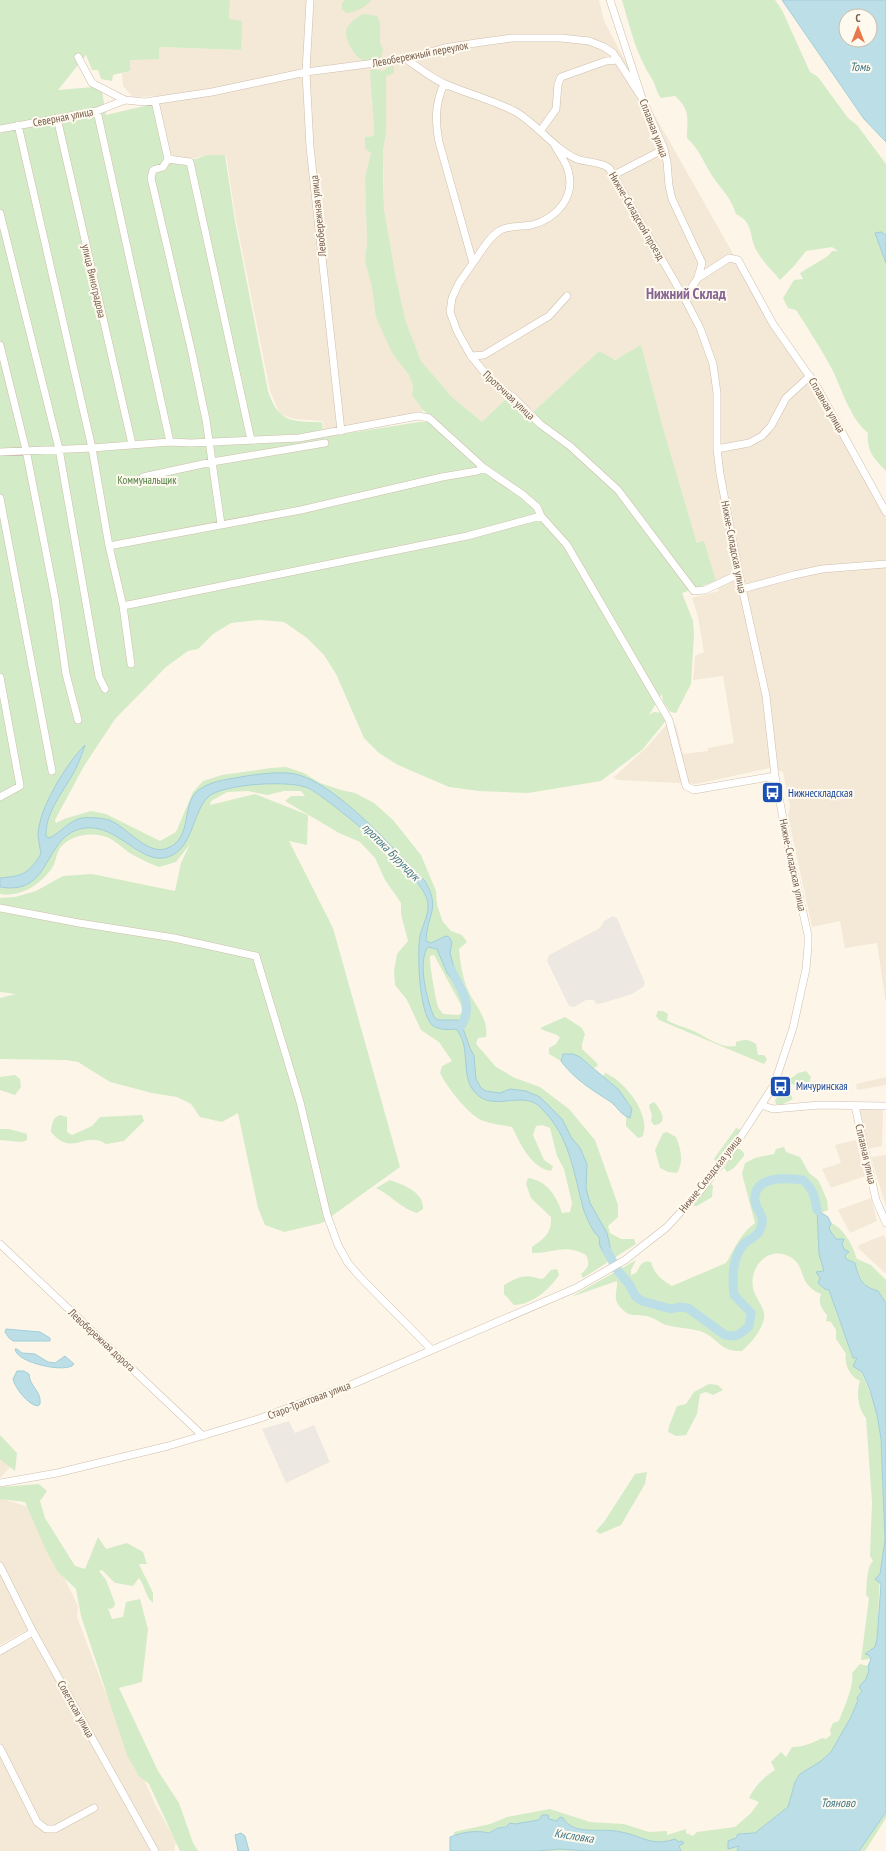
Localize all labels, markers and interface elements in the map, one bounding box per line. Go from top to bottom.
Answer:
north arrow [838,8,878,48]
text: С [855,11,861,25]
street label: Левобережный переулок [370,38,470,70]
water label: Томь [850,59,871,74]
street label: Сплавная улица [636,97,672,159]
street label: Северная улица [32,104,94,130]
street label: Нижне-Складской проезд [606,169,668,263]
street label: Левобережная улица [307,174,329,259]
street label: улица Виноградова [79,243,109,319]
district label: Нижний Склад [646,284,726,303]
street label: Проточная улица [480,367,538,423]
street label: Сплавная улица [806,375,848,435]
park label: Коммунальщик [118,473,177,487]
street label: Нижне-Складская улица [718,500,750,594]
bus stop icon: Нижнескладская [759,780,785,806]
place label: Нижнескладская [788,786,853,800]
street label: Нижне-Складская улица [776,818,810,912]
water label: протока Бурундук [359,820,424,885]
bus stop icon: Мичуринская [768,1073,794,1099]
place label: Мичуринская [796,1079,848,1093]
street label: Сплавная улица [852,1123,880,1185]
street label: Нижне-Складская улица [676,1133,744,1215]
street label: Левобережная дорога [65,1305,138,1375]
street label: Старо-Трактовая улица [266,1378,352,1422]
street label: Советская улица [54,1678,98,1740]
water label: Тояново [821,1795,856,1810]
water label: Кисловка [553,1825,596,1846]

